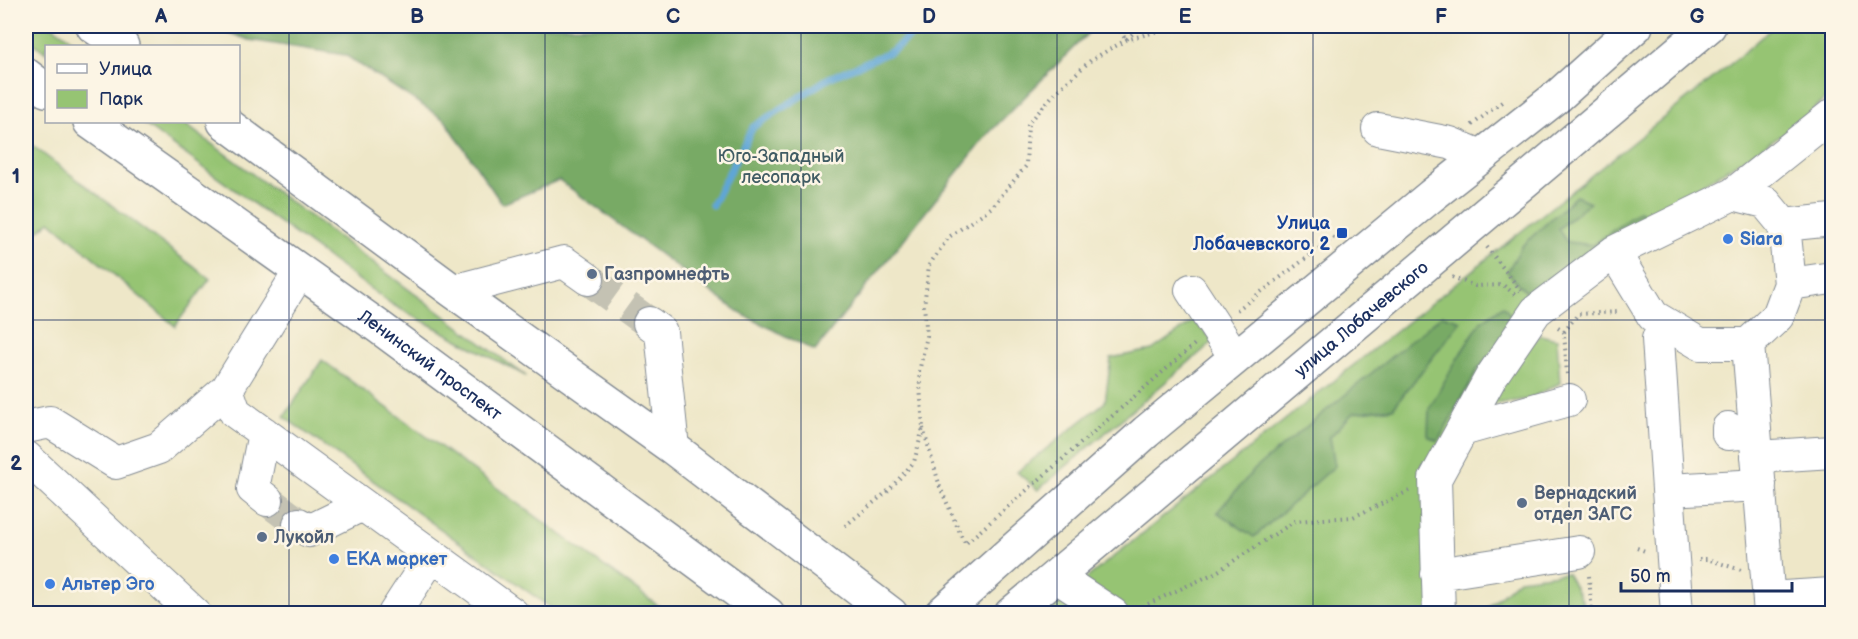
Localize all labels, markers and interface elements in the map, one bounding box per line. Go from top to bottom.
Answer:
text: A [154,5,168,29]
text: B [410,5,424,29]
text: C [666,5,680,29]
text: D [922,5,936,29]
text: E [1179,5,1192,29]
text: F [1435,5,1447,29]
text: G [1690,5,1705,29]
legend [45,45,240,123]
text: Улица [99,59,153,80]
text: Парк [99,89,143,110]
park label: Юго-Западный лесопарк [718,146,844,188]
text: 1 [12,165,20,189]
place label: Улица Лобачевского, 2 [1192,213,1331,255]
marker: Улица Лобачевского, 2 [1335,226,1349,240]
place label: Siara [1740,229,1783,250]
marker: Siara [1721,232,1735,246]
street label: улица Лобачевского [1290,257,1433,382]
place label: Газпромнефть [604,264,730,285]
marker: Газпромнефть [585,267,599,281]
street label: Ленинский проспект [353,305,506,425]
text: 2 [10,452,22,476]
place label: Вернадский отдел ЗАГС [1534,483,1637,525]
marker: Вернадский отдел ЗАГС [1515,496,1529,510]
place label: Лукойл [273,527,334,548]
marker: Лукойл [255,530,269,544]
place label: ЕКА маркет [346,549,448,570]
marker: ЕКА маркет [327,552,341,566]
scale bar [1621,555,1792,593]
text: 50 m [1630,566,1671,587]
place label: Альтер Эго [61,574,155,595]
marker: Альтер Эго [43,577,57,591]

